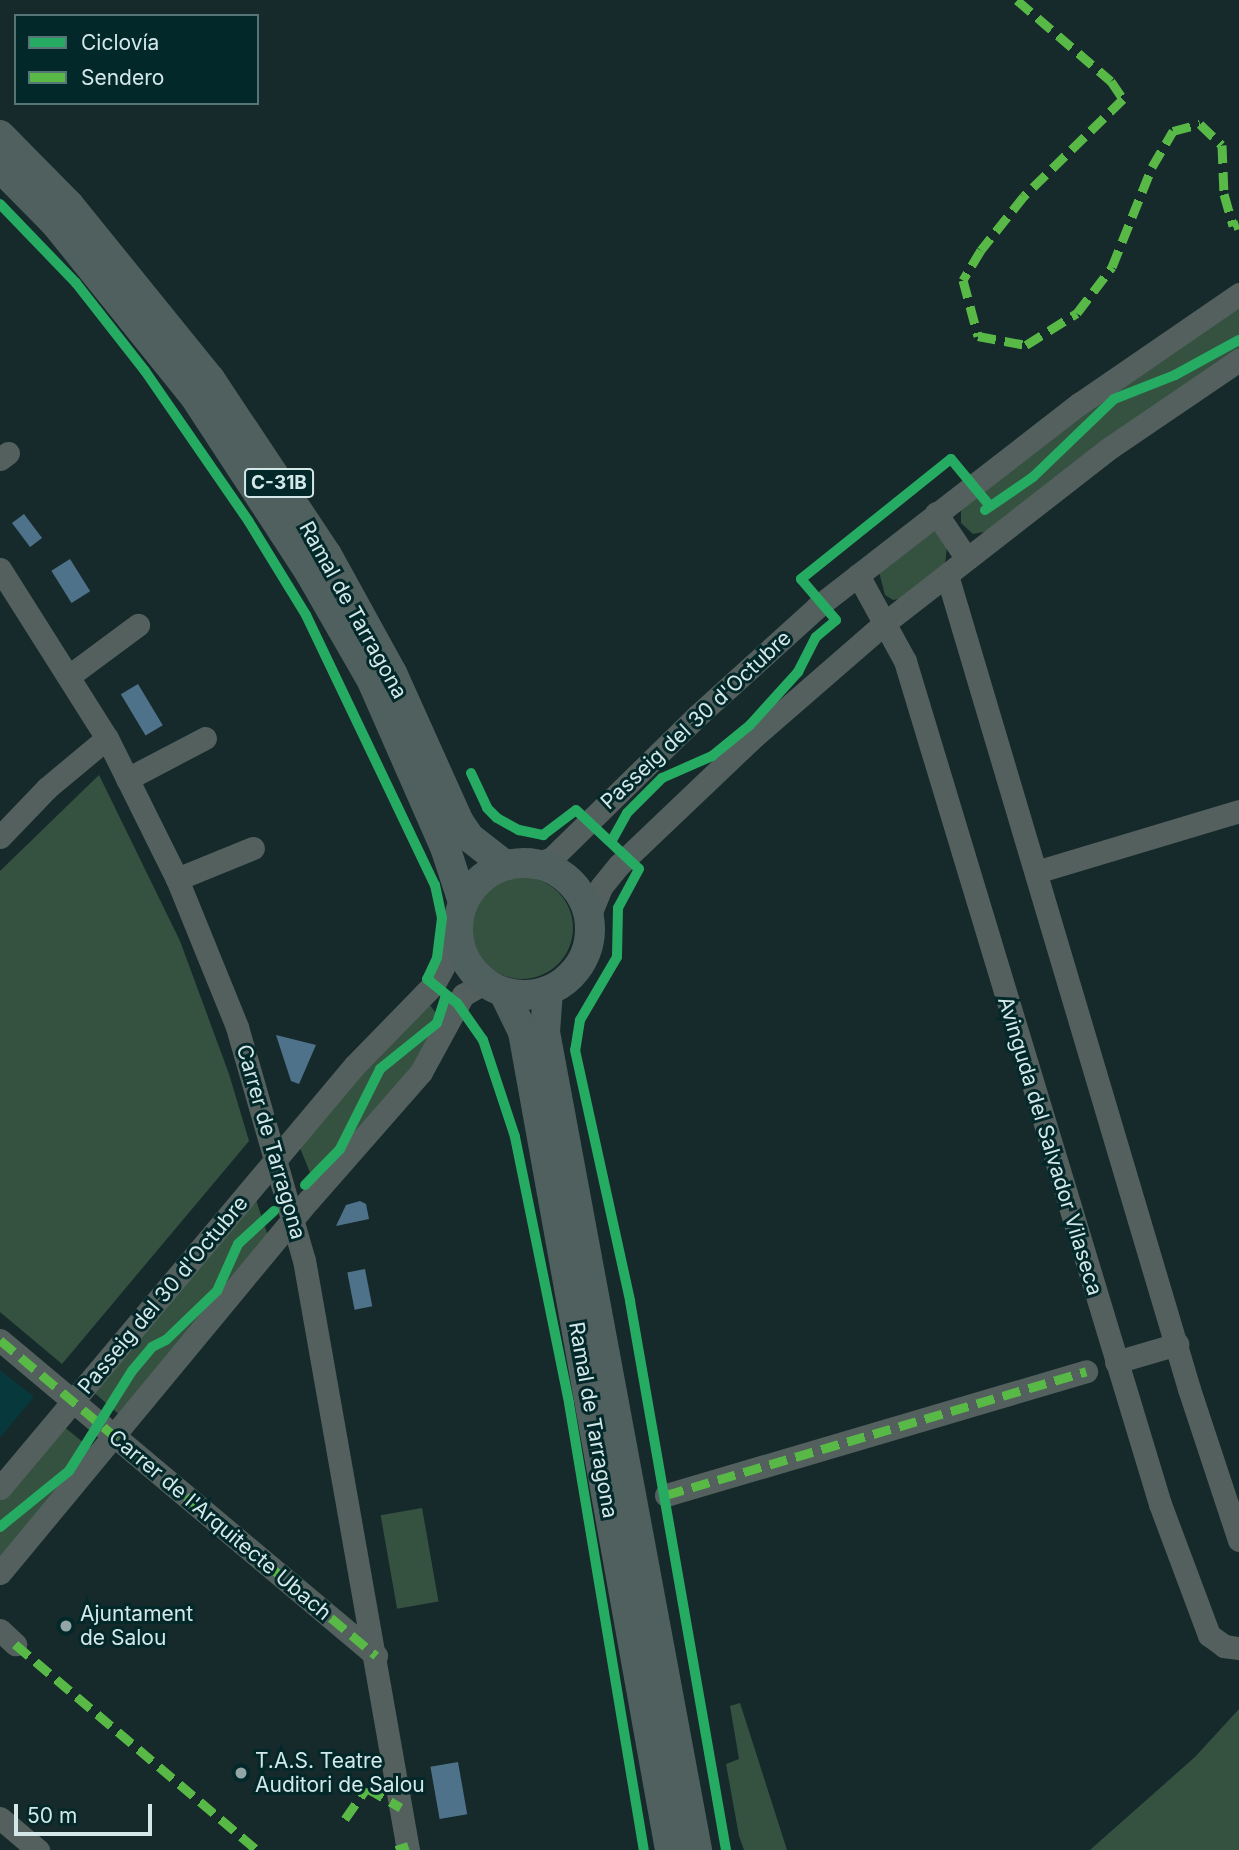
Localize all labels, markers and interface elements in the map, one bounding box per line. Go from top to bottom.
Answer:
legend [14,14,259,105]
text: Ciclovía [81,30,159,55]
text: Sendero [81,65,164,90]
road number: C-31B [244,468,314,498]
street label: Ramal de Tarragona [294,517,412,703]
street label: Passeig del 30 d'Octubre [596,625,796,815]
street label: Avinguda del Salvador Vilaseca [992,993,1108,1299]
street label: Carrer de Tarragona [231,1042,311,1242]
street label: Passeig del 30 d'Octubre [73,1191,253,1399]
street label: Ramal de Tarragona [563,1320,623,1520]
street label: Carrer de l'Arquitecte Ubach [104,1424,336,1626]
place label: Ajuntament de Salou [80,1601,193,1651]
marker: Ajuntament de Salou [58,1618,74,1634]
place label: T.A.S. Teatre Auditori de Salou [255,1748,425,1798]
marker: T.A.S. Teatre Auditori de Salou [233,1765,249,1781]
scale bar [18,1790,156,1834]
text: 50 m [27,1803,77,1828]

